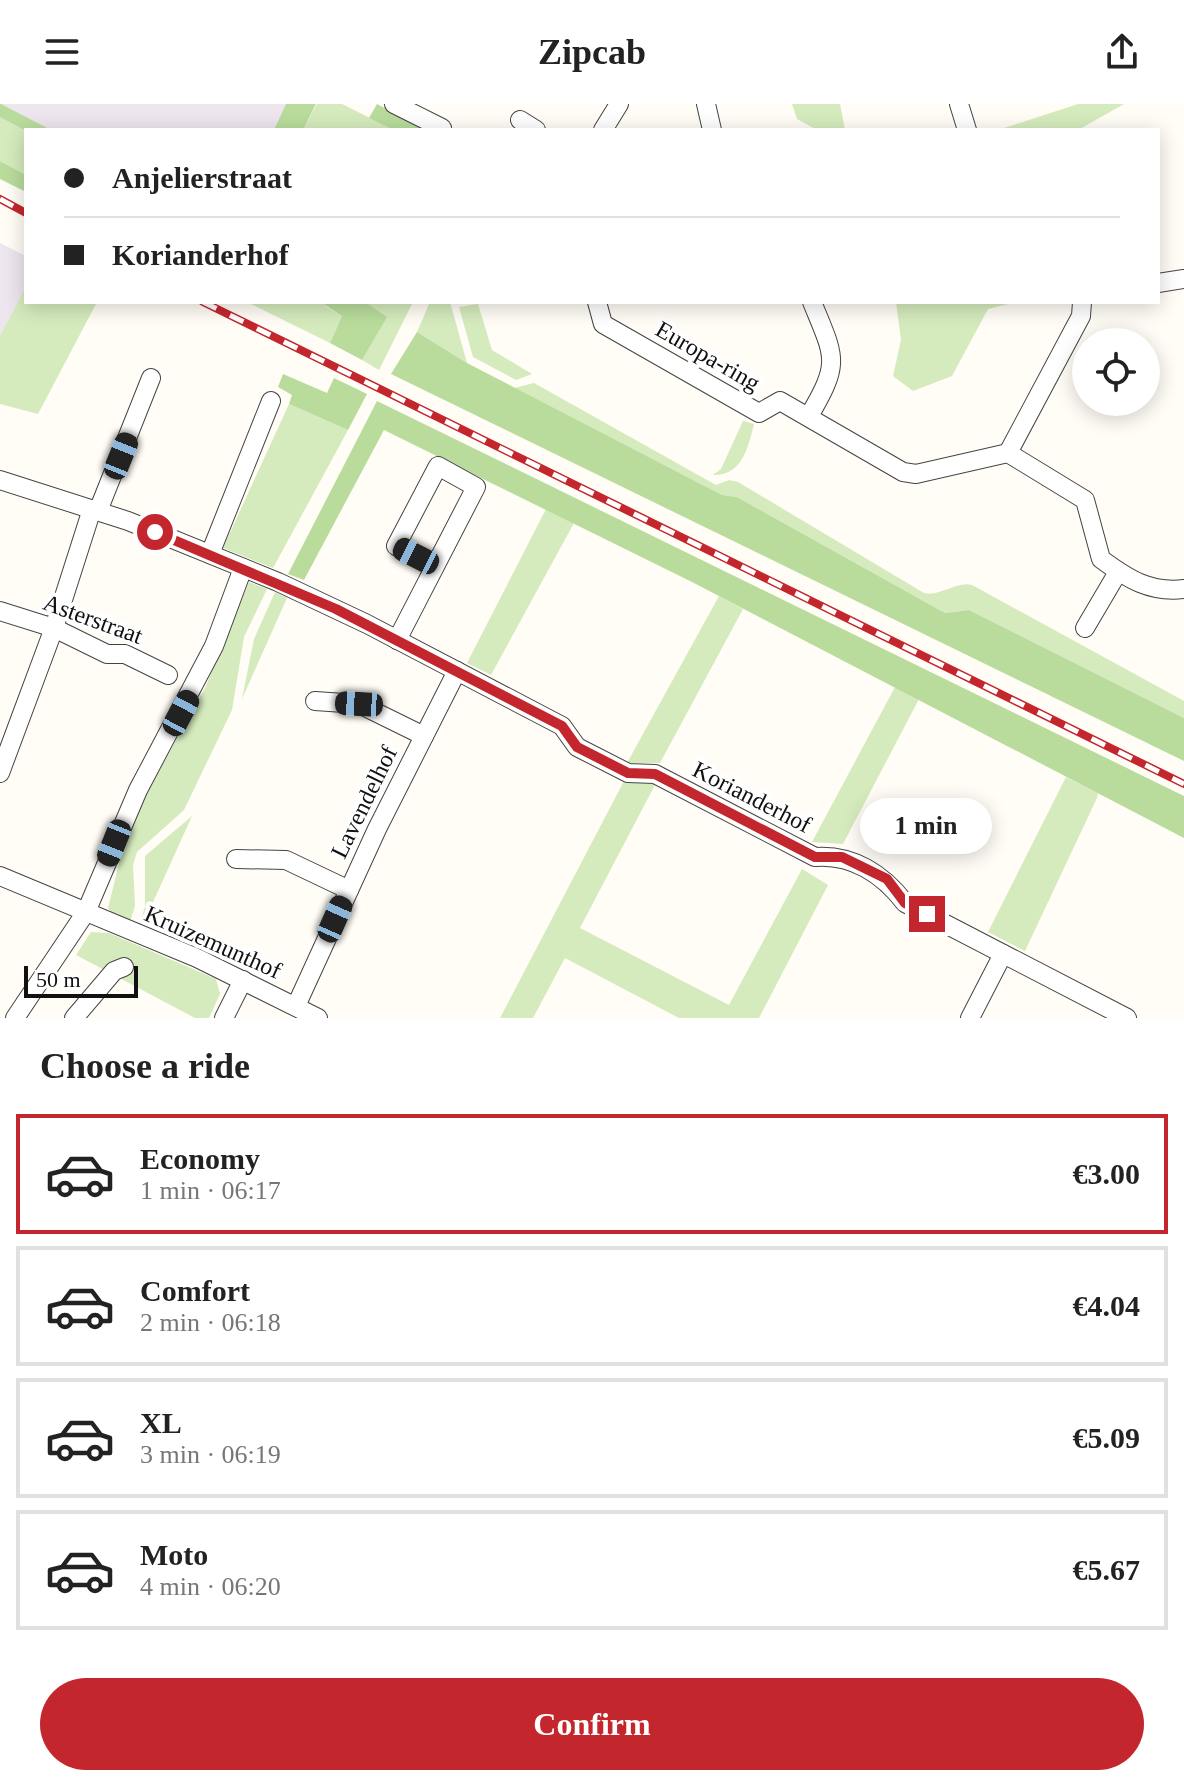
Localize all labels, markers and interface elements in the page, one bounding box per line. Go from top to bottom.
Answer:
icon: menu [40,30,84,74]
icon: share [1100,30,1144,74]
text: Zipcab [538,32,646,72]
text: Anjelierstraat [112,161,292,194]
text: Korianderhof [112,238,289,271]
street label: Europa-ring [651,316,765,396]
map controls [1072,328,1160,416]
button: locate [1072,328,1160,416]
car [101,429,141,483]
route start [137,514,173,550]
car [389,534,443,578]
street label: Asterstraat [40,589,147,649]
car [159,686,203,740]
car [334,691,384,717]
street label: Lavendelhof [326,742,402,862]
street label: Korianderhof [689,756,816,838]
callout: 1 min [861,798,993,854]
text: 1 min [895,811,957,840]
car [94,816,134,870]
car [314,892,356,946]
route end [909,896,945,932]
street label: Kruizemunthof [141,900,285,984]
scale bar [24,962,138,998]
text: 50 m [36,967,81,992]
text: Choose a ride [40,1046,250,1086]
icon: car [44,1138,116,1210]
text: Economy [140,1142,260,1175]
text: €3.00 [1073,1157,1140,1190]
text: 1 min · 06:17 [140,1176,281,1205]
icon: car [44,1270,116,1342]
text: Comfort [140,1274,250,1307]
text: €4.04 [1073,1289,1140,1322]
text: 2 min · 06:18 [140,1308,281,1337]
icon: car [44,1402,116,1474]
text: XL [140,1406,182,1439]
text: €5.09 [1073,1421,1140,1454]
text: 3 min · 06:19 [140,1440,281,1469]
icon: car [44,1534,116,1606]
text: Moto [140,1538,208,1571]
text: €5.67 [1073,1553,1140,1586]
text: 4 min · 06:20 [140,1572,281,1601]
button: Confirm [40,1678,1144,1770]

